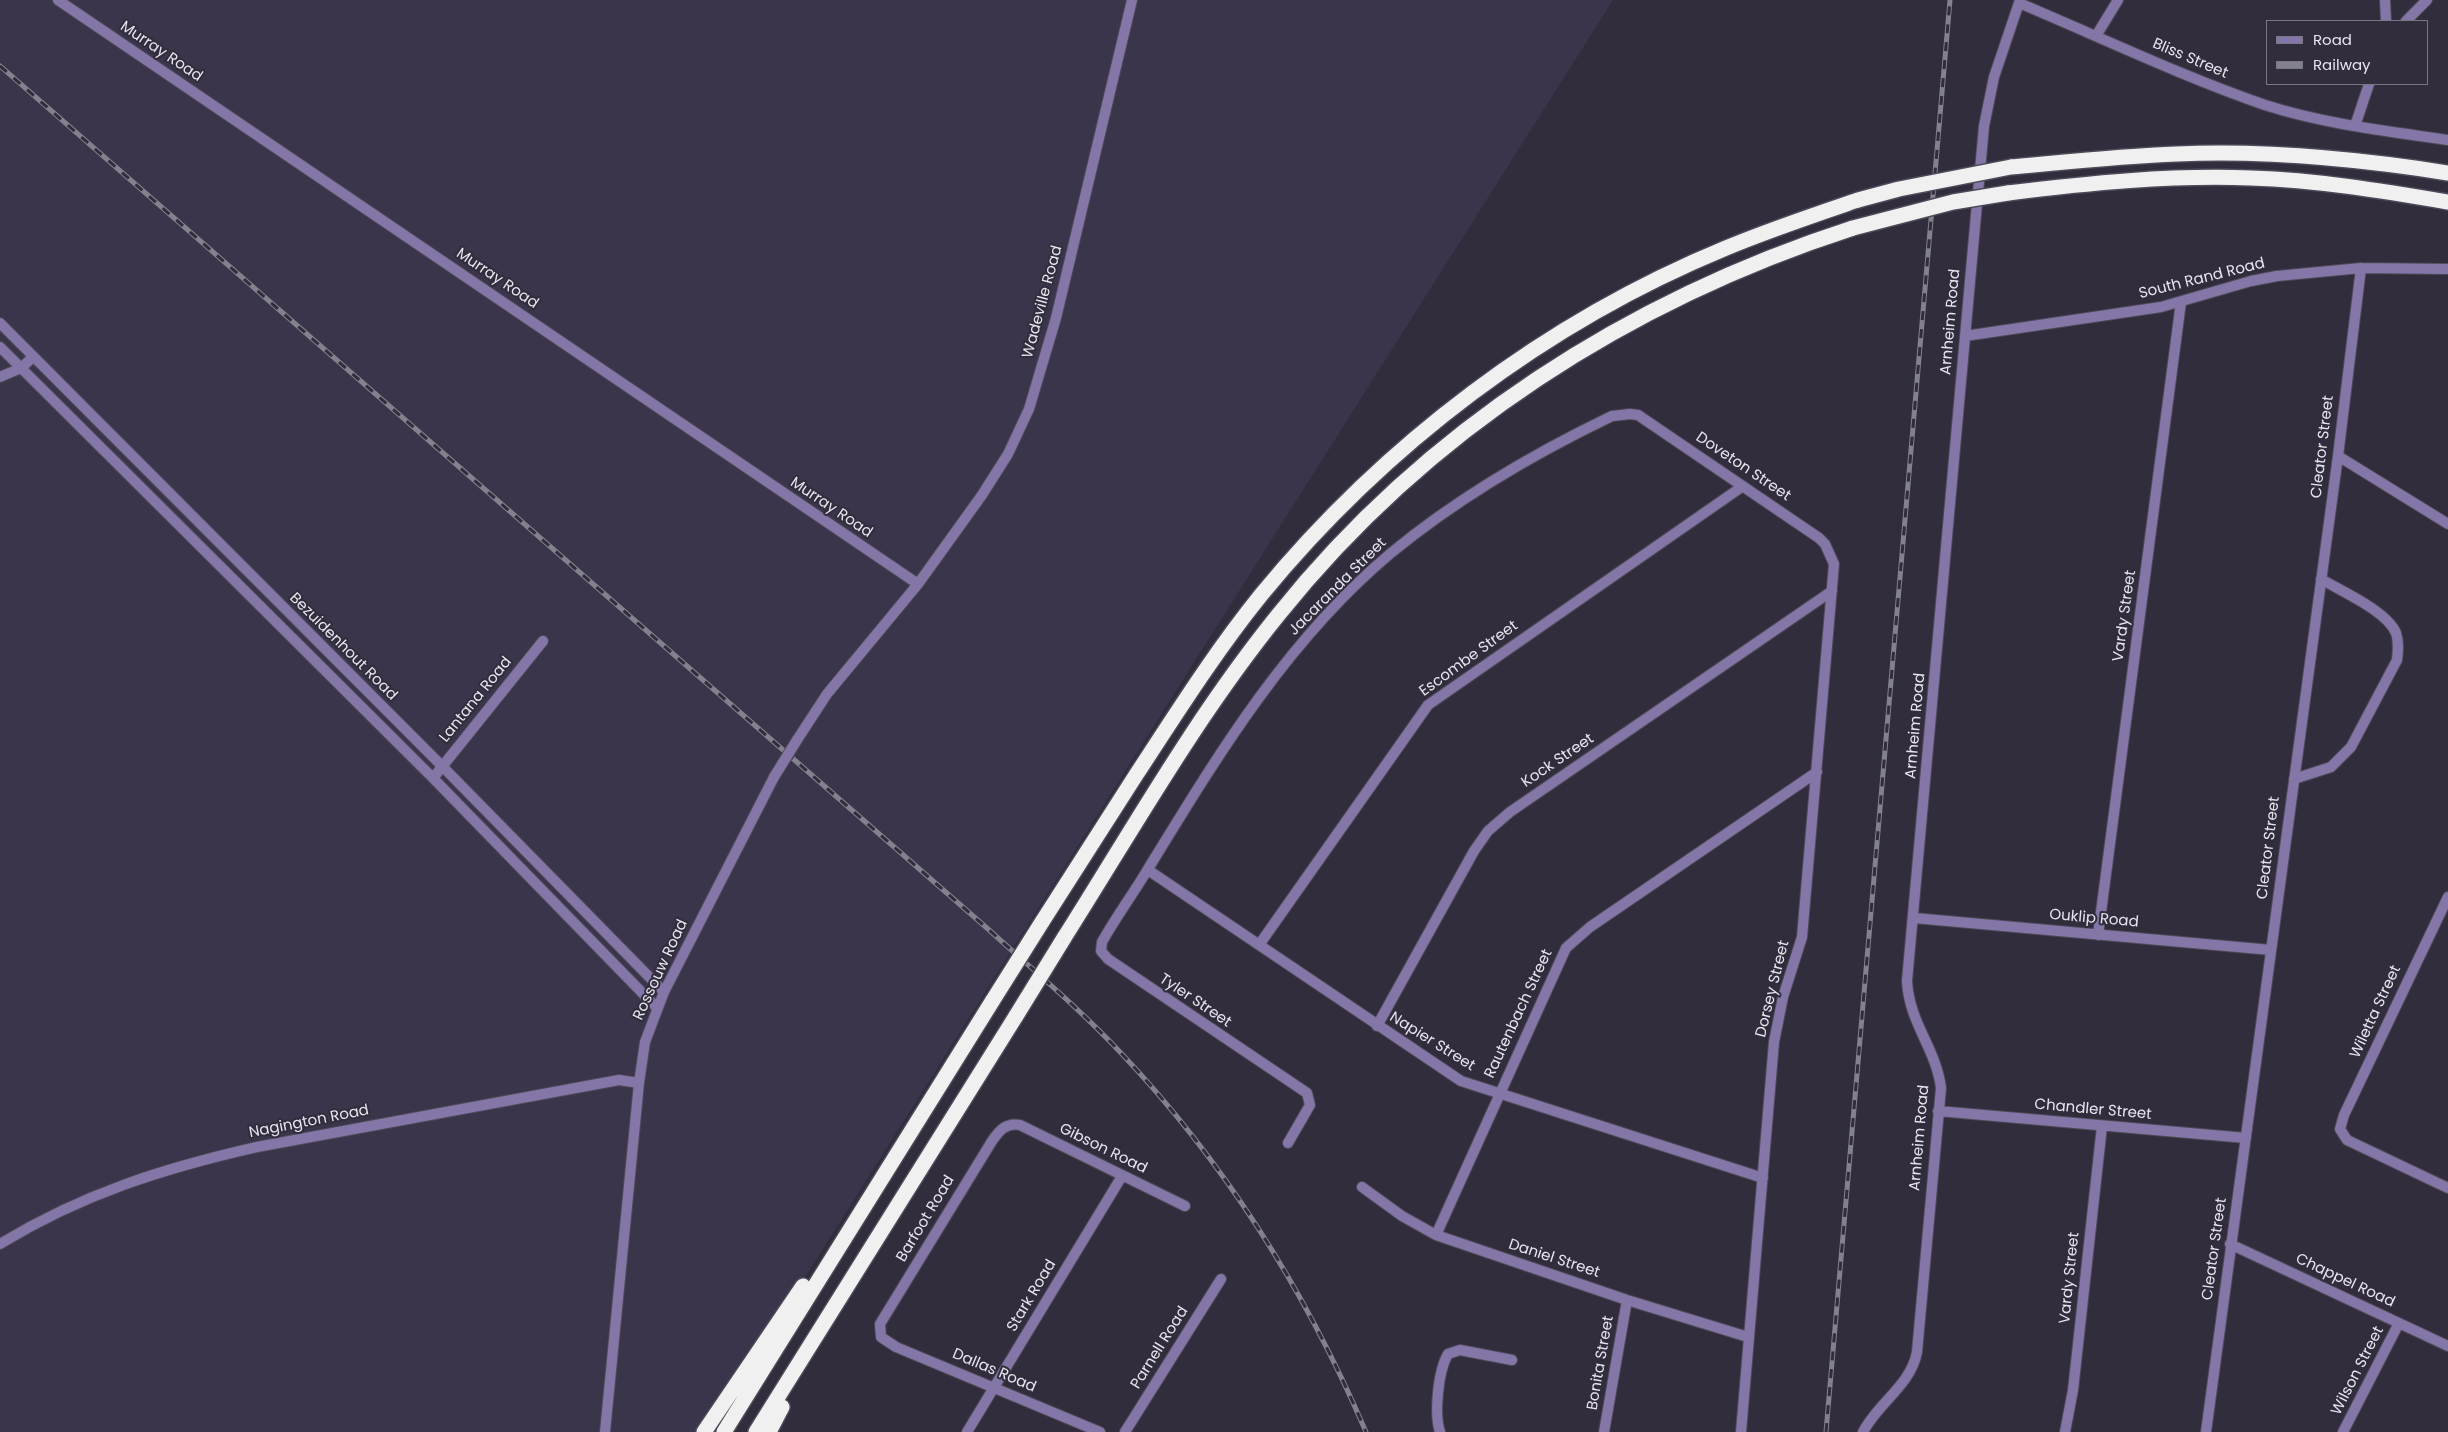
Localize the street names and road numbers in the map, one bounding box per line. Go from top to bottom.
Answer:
street label: Murray Road [116,18,206,86]
street label: Bliss Street [2150,35,2230,83]
street label: Wadeville Road [1019,244,1067,360]
street label: Murray Road [452,245,542,313]
street label: South Rand Road [2137,255,2267,303]
street label: Arnheim Road [1937,268,1965,376]
street label: Cleator Street [2308,395,2338,499]
street label: Doveton Street [1692,429,1794,505]
street label: Murray Road [786,474,876,542]
street label: Jacaranda Street [1285,534,1391,640]
street label: Vardy Street [2110,569,2140,663]
street label: Bezuidenhout Road [285,589,401,705]
street label: Escombe Street [1416,617,1522,701]
street label: Lantana Road [436,654,516,746]
street label: Arnheim Road [1902,672,1930,780]
street label: Kock Street [1518,730,1598,792]
street label: Cleator Street [2254,796,2284,900]
street label: Ouklip Road [2049,906,2139,932]
street label: Rossouw Road [630,917,692,1023]
street label: Dorsey Street [1752,939,1794,1039]
street label: Rautenbach Street [1481,947,1557,1081]
street label: Wiletta Street [2347,963,2405,1061]
street label: Tyler Street [1156,970,1234,1032]
street label: Napier Street [1386,1009,1478,1075]
street label: Arnheim Road [1906,1084,1934,1192]
street label: Chandler Street [2034,1096,2152,1124]
street label: Nagington Road [247,1102,371,1142]
street label: Gibson Road [1056,1120,1150,1178]
street label: Barfoot Road [893,1173,959,1265]
street label: Cleator Street [2199,1197,2231,1301]
street label: Vardy Street [2056,1231,2084,1325]
street label: Daniel Street [1506,1236,1602,1282]
street label: Chappel Road [2292,1250,2398,1312]
street label: Stark Road [1003,1257,1061,1335]
street label: Parnell Road [1128,1303,1192,1393]
street label: Bonita Street [1584,1314,1618,1412]
street label: Wilson Street [2328,1324,2388,1418]
street label: Dallas Road [949,1345,1039,1397]

